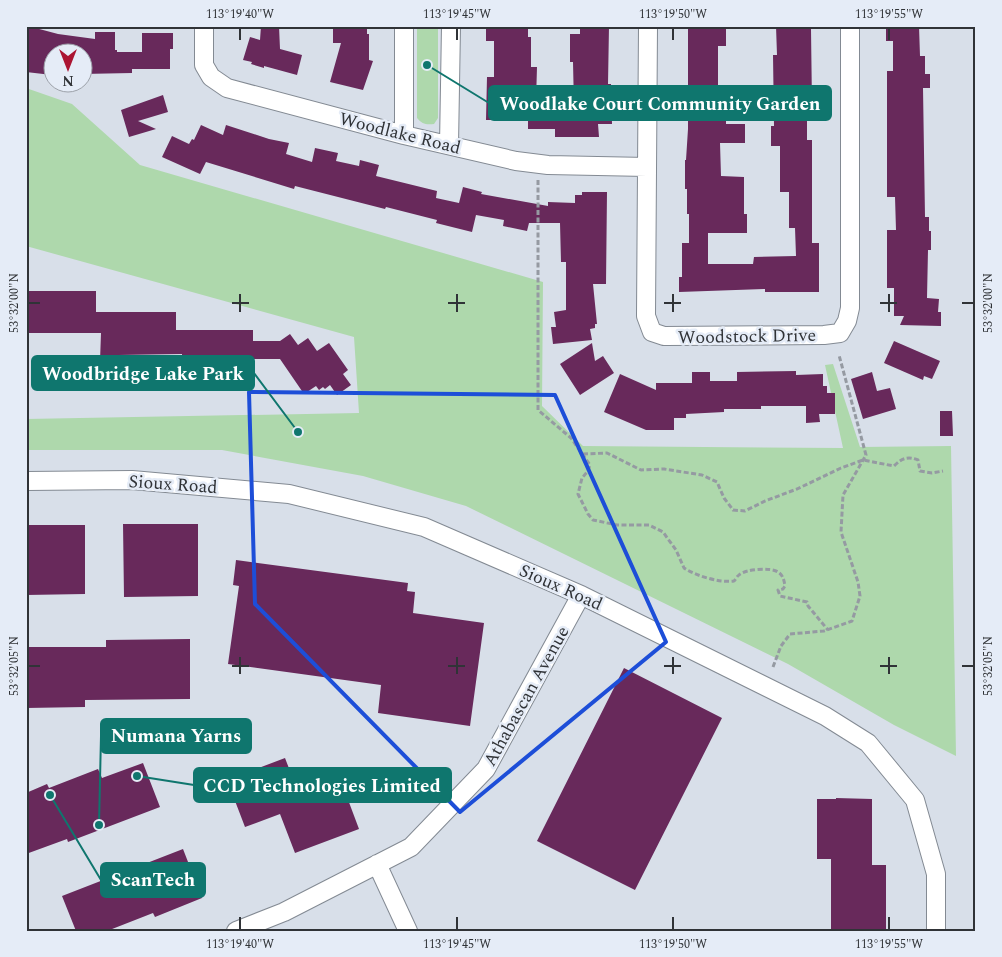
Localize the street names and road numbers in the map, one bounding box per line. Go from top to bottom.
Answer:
street label: Woodlake Road [336,105,464,162]
street label: Woodstock Drive [678,322,816,351]
street label: Sioux Road [128,468,218,501]
street label: Sioux Road [515,557,607,618]
street label: Athabascan Avenue [477,621,576,771]

